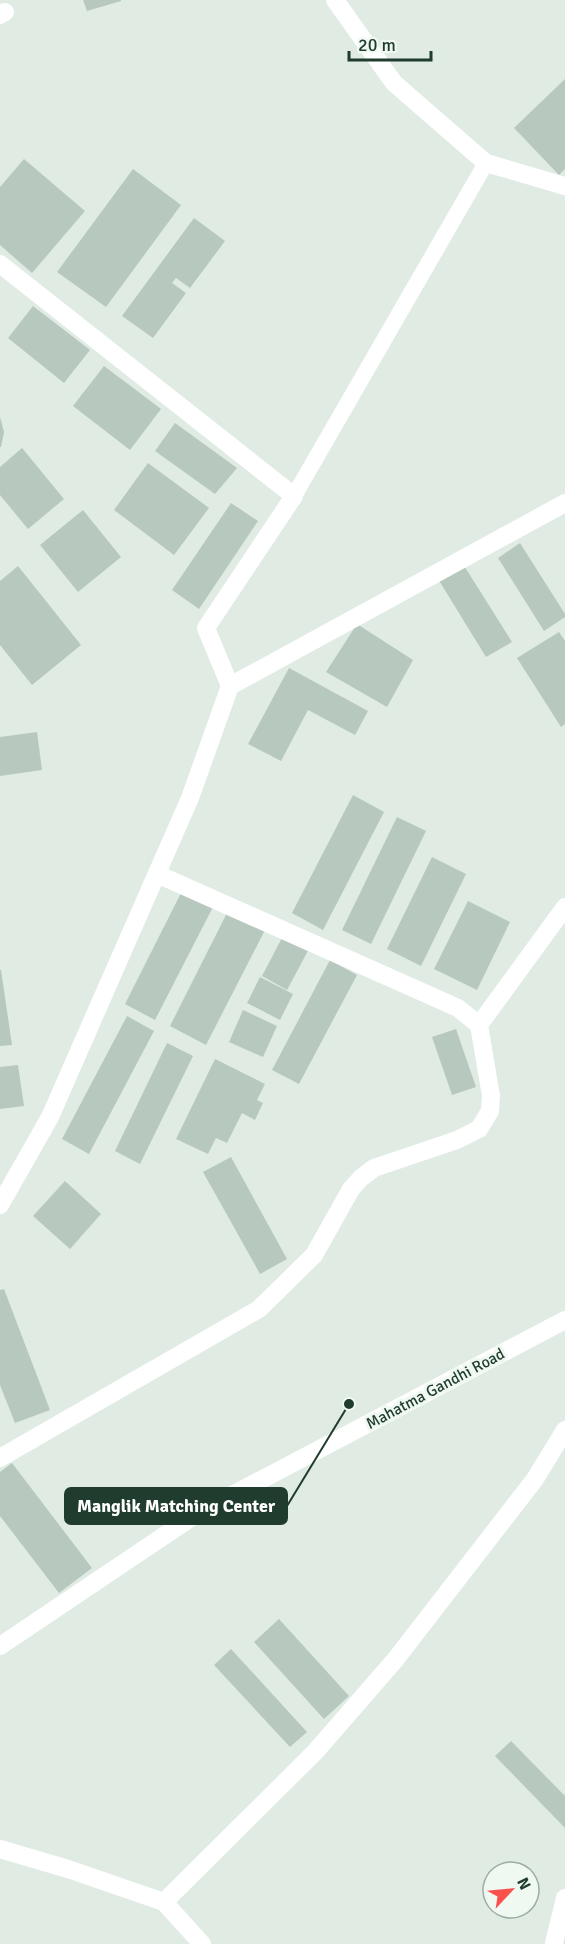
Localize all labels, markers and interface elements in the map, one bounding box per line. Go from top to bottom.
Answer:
scale bar [349,24,432,62]
text: 20 m [358,34,396,56]
street label: Mahatma Gandhi Road [363,1344,508,1434]
callout: Manglik Matching Center [65,1488,287,1524]
text: Manglik Matching Center [77,1495,276,1517]
north arrow [481,1860,541,1920]
text: N [512,1874,535,1893]

